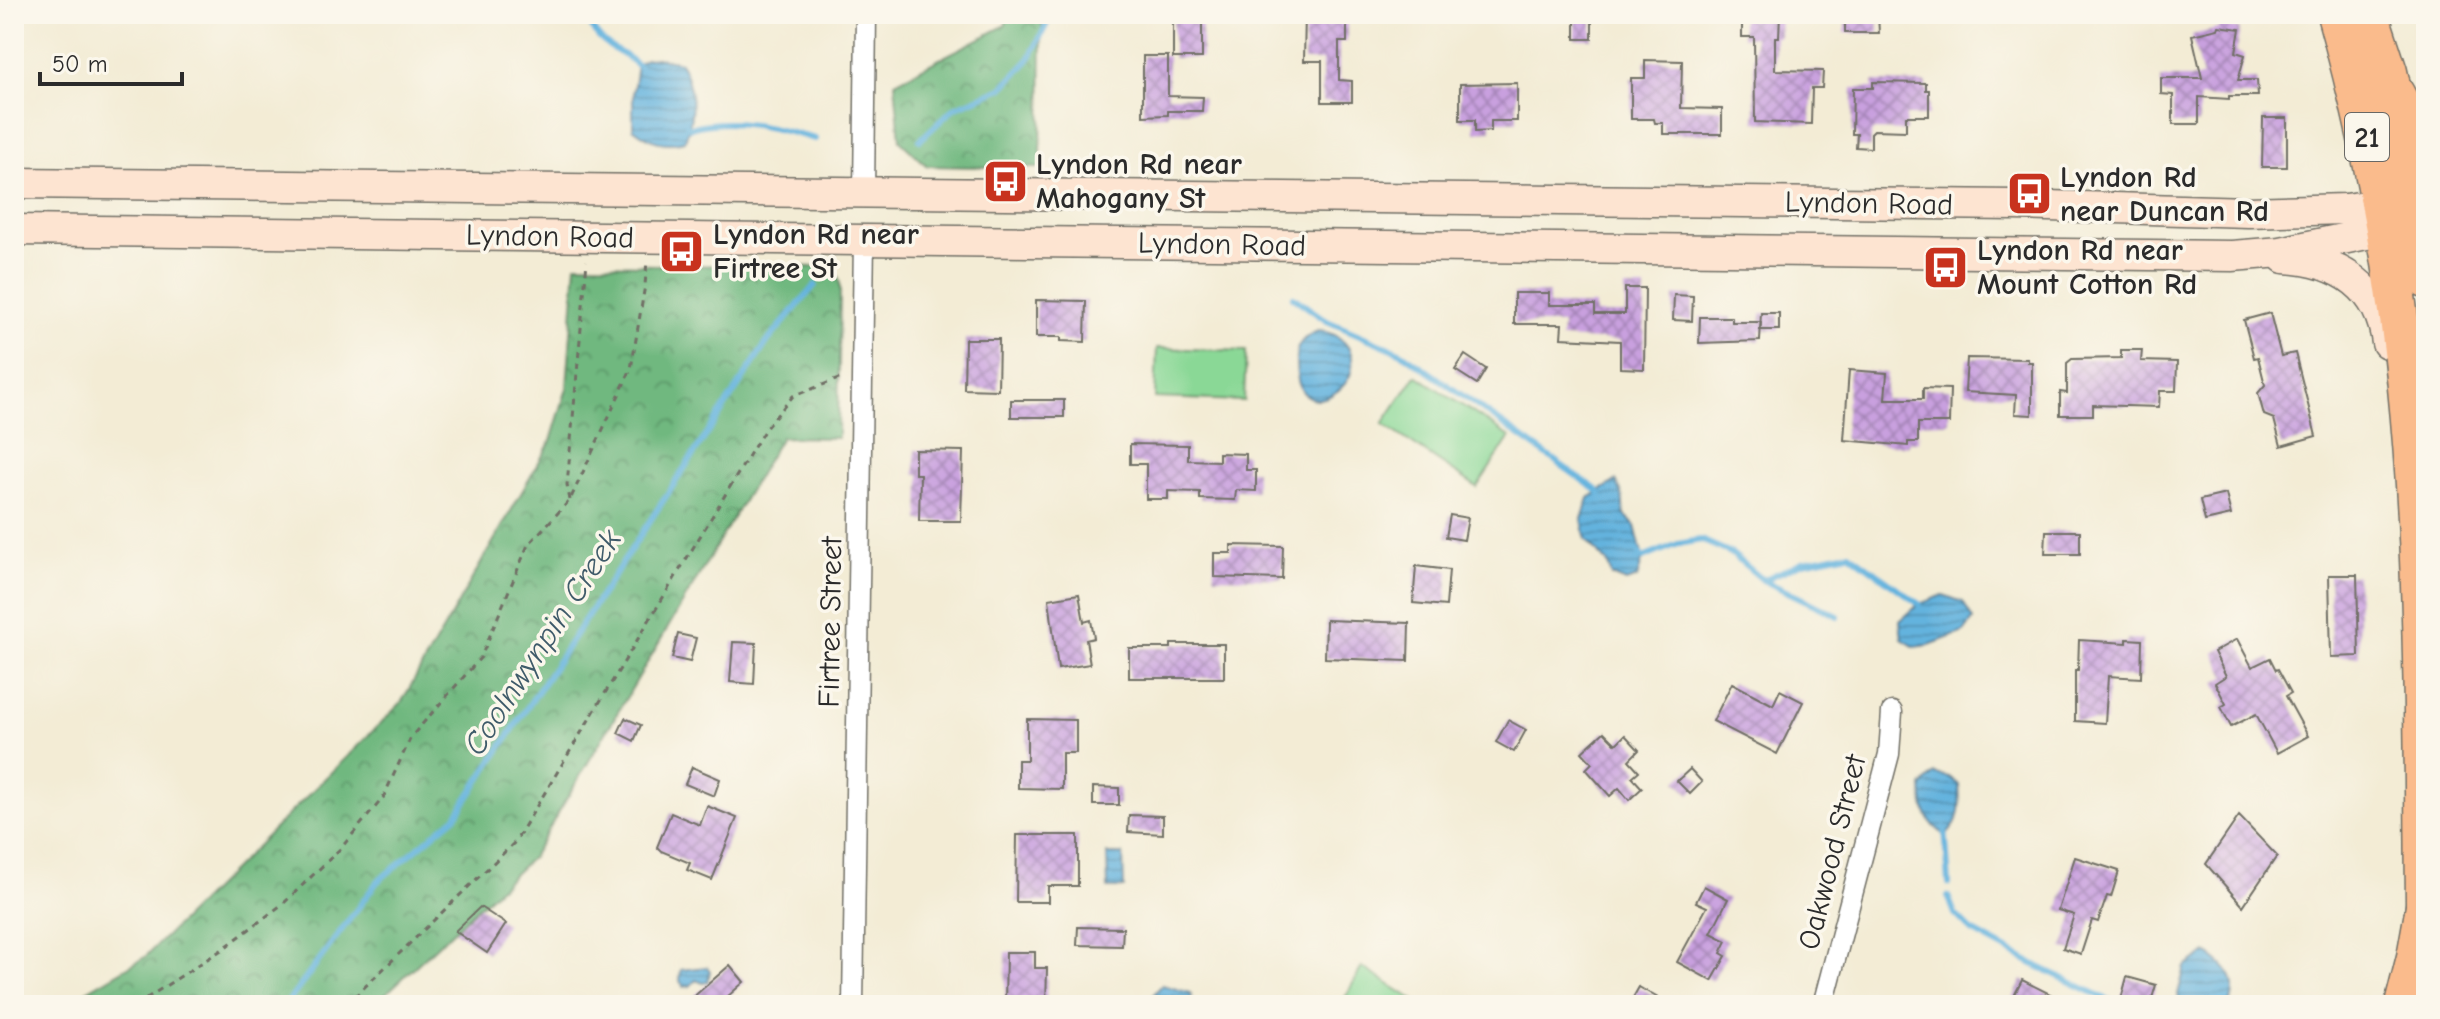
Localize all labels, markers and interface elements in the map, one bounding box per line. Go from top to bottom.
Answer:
scale bar [40,36,182,86]
text: 50 m [52,50,108,78]
road number: 21 [2345,113,2389,161]
place label: Lyndon Rd near Mahogany St [1036,147,1242,216]
bus stop icon: Lyndon Rd near Mahogany St [981,157,1029,205]
place label: Lyndon Rd near Duncan Rd [2060,160,2269,229]
bus stop icon: Lyndon Rd near Duncan Rd [2005,170,2053,218]
street label: Lyndon Road [1785,185,1953,222]
place label: Lyndon Rd near Firtree St [713,217,919,286]
street label: Lyndon Road [466,218,634,255]
street label: Lyndon Road [1138,226,1306,263]
bus stop icon: Lyndon Rd near Firtree St [658,227,706,275]
place label: Lyndon Rd near Mount Cotton Rd [1977,233,2197,302]
bus stop icon: Lyndon Rd near Mount Cotton Rd [1922,243,1970,291]
water label: Coolnwynpin Creek [456,522,629,762]
street label: Firtree Street [812,535,850,708]
street label: Oakwood Street [1791,750,1874,953]

